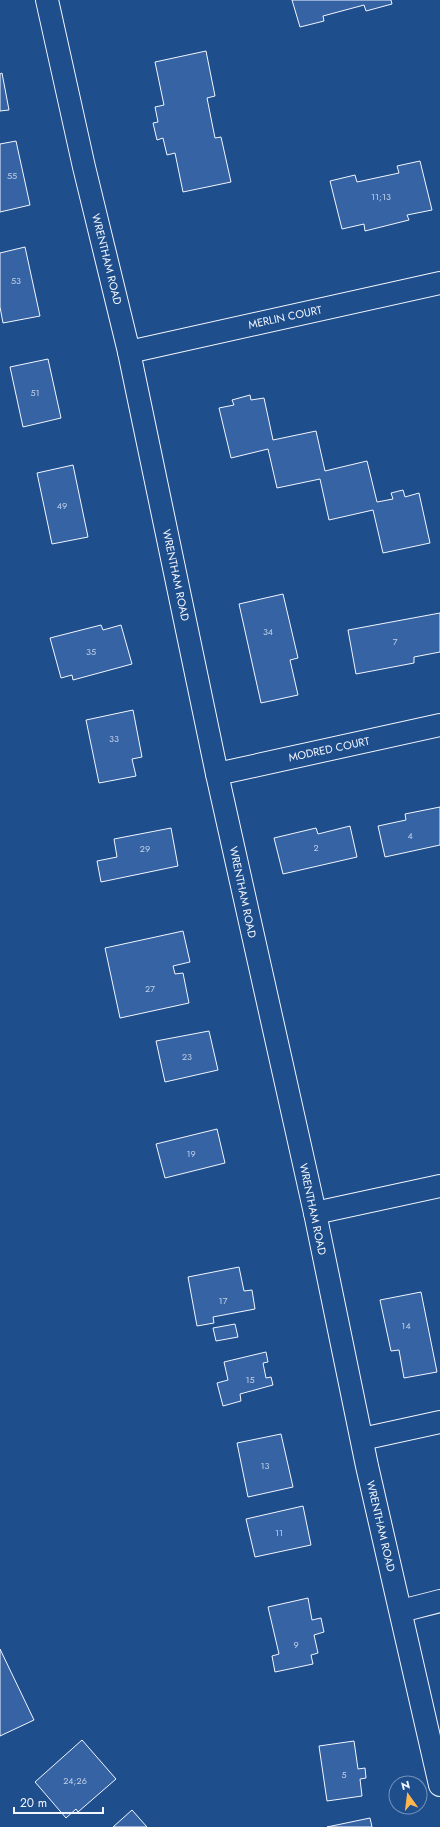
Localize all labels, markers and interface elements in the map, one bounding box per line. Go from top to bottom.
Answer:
house number: 55 [7,169,17,182]
house number: 11;13 [371,190,391,203]
street label: WRENTHAM ROAD [88,212,126,307]
house number: 53 [11,274,21,287]
street label: MERLIN COURT [247,301,323,333]
house number: 51 [30,386,40,399]
house number: 49 [57,499,67,512]
street label: WRENTHAM ROAD [158,528,194,623]
house number: 34 [263,625,273,638]
house number: 7 [393,635,398,648]
house number: 35 [86,645,96,658]
house number: 33 [109,732,119,745]
street label: MODRED COURT [287,733,371,765]
house number: 4 [407,829,413,842]
house number: 2 [313,841,319,854]
house number: 29 [140,842,150,855]
street label: WRENTHAM ROAD [225,845,261,940]
house number: 27 [145,982,155,995]
house number: 23 [182,1050,192,1063]
house number: 19 [186,1147,196,1160]
street label: WRENTHAM ROAD [295,1162,331,1257]
house number: 17 [219,1294,228,1307]
house number: 14 [401,1319,411,1332]
house number: 15 [245,1373,255,1386]
house number: 13 [261,1459,270,1472]
street label: WRENTHAM ROAD [363,1479,399,1574]
house number: 11 [275,1526,283,1539]
house number: 9 [293,1638,299,1651]
house number: 5 [341,1768,347,1781]
house number: 24;26 [63,1774,87,1787]
north arrow [388,1775,428,1815]
text: N [399,1776,412,1794]
scale bar [14,1789,103,1815]
text: 20 m [20,1794,47,1812]

